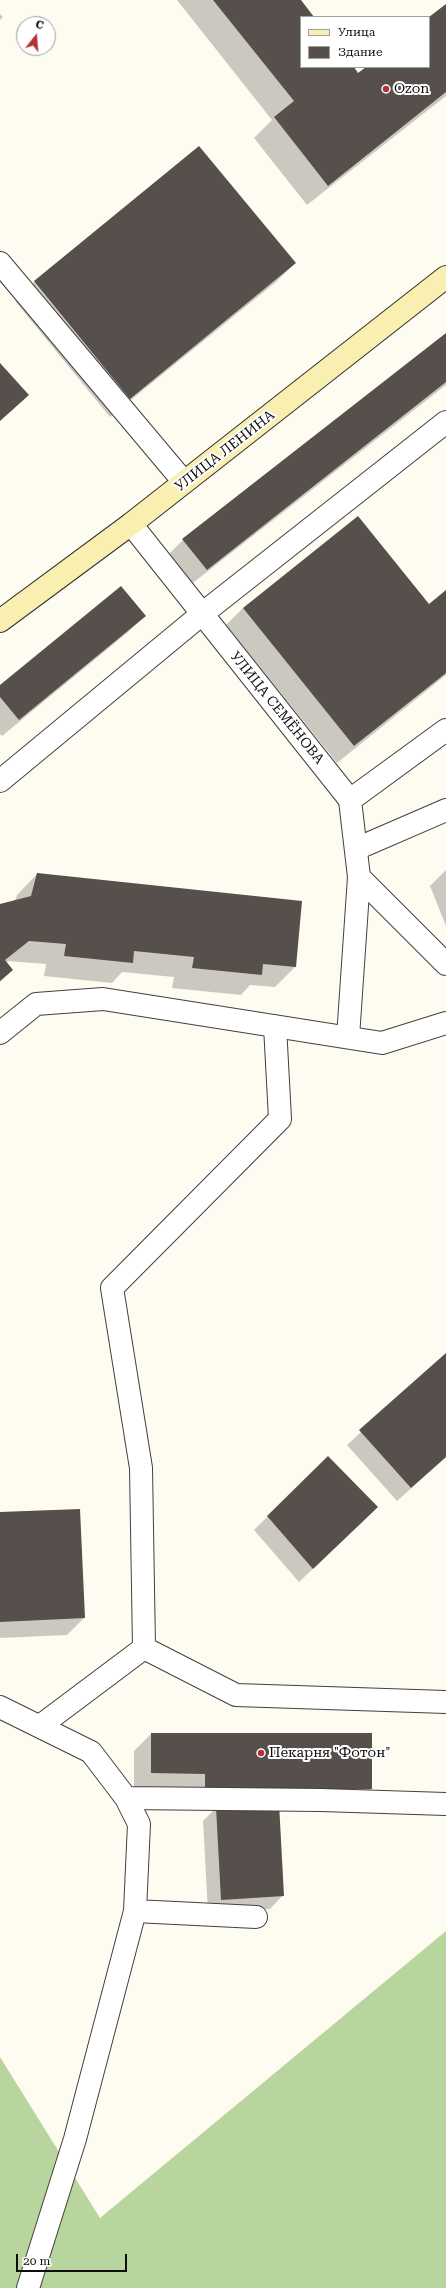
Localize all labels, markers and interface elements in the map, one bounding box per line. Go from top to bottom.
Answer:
north arrow [16,16,56,56]
legend [300,16,430,68]
text: С [34,18,45,32]
text: Улица [338,25,375,39]
text: Здание [338,45,382,59]
place label: Ozon [394,81,429,97]
marker: Ozon [381,84,391,94]
street label: УЛИЦА ЛЕНИНА [172,407,278,495]
street label: УЛИЦА СЕМЁНОВА [226,648,328,768]
place label: Пекарня "Фотон" [269,1745,391,1761]
marker: Пекарня "Фотон" [256,1748,266,1758]
scale bar [18,2246,129,2272]
text: 20 m [23,2254,50,2268]

